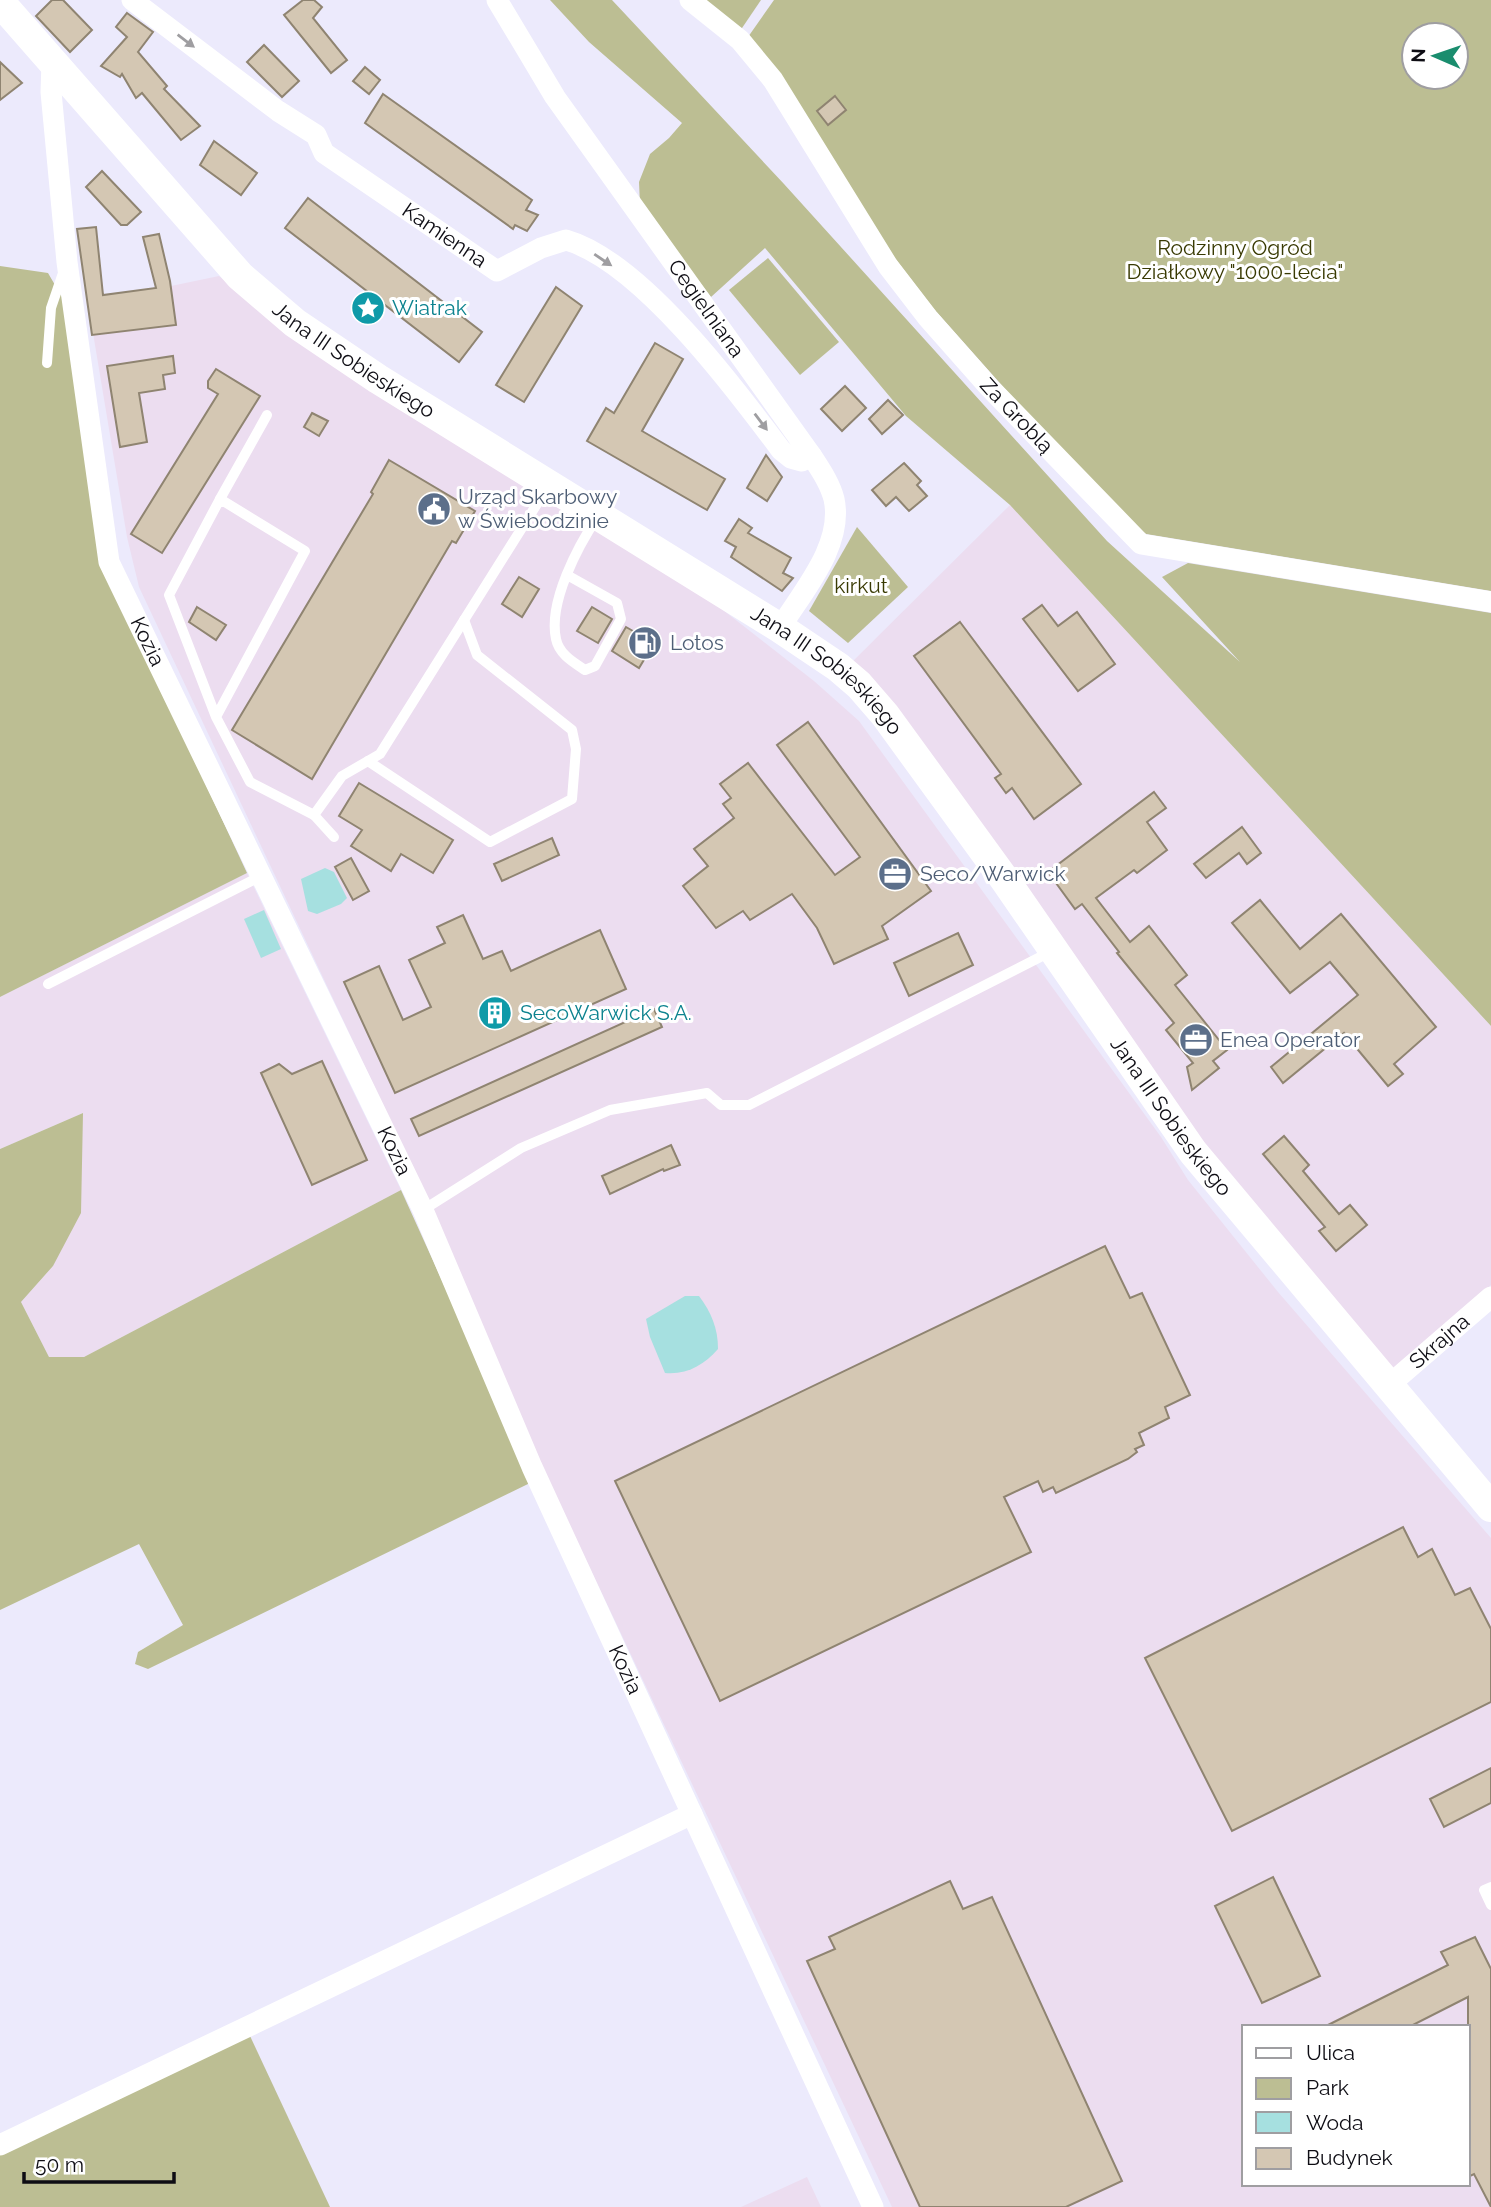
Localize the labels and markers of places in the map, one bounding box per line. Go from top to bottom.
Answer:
place icon: Wiatrak [349,289,387,327]
place label: Wiatrak [392,295,467,320]
place label: Urząd Skarbowy w Świebodzinie [458,484,617,533]
public building icon: Urząd Skarbowy w Świebodzinie [415,490,453,528]
fuel station icon: Lotos [626,624,664,662]
place label: Lotos [670,630,724,655]
office icon: Seco/Warwick [876,855,914,893]
place label: Seco/Warwick [920,861,1066,886]
building icon: SecoWarwick S.A. [476,994,514,1032]
place label: SecoWarwick S.A. [520,1000,692,1025]
office icon: Enea Operator [1177,1021,1215,1059]
place label: Enea Operator [1220,1027,1361,1052]

